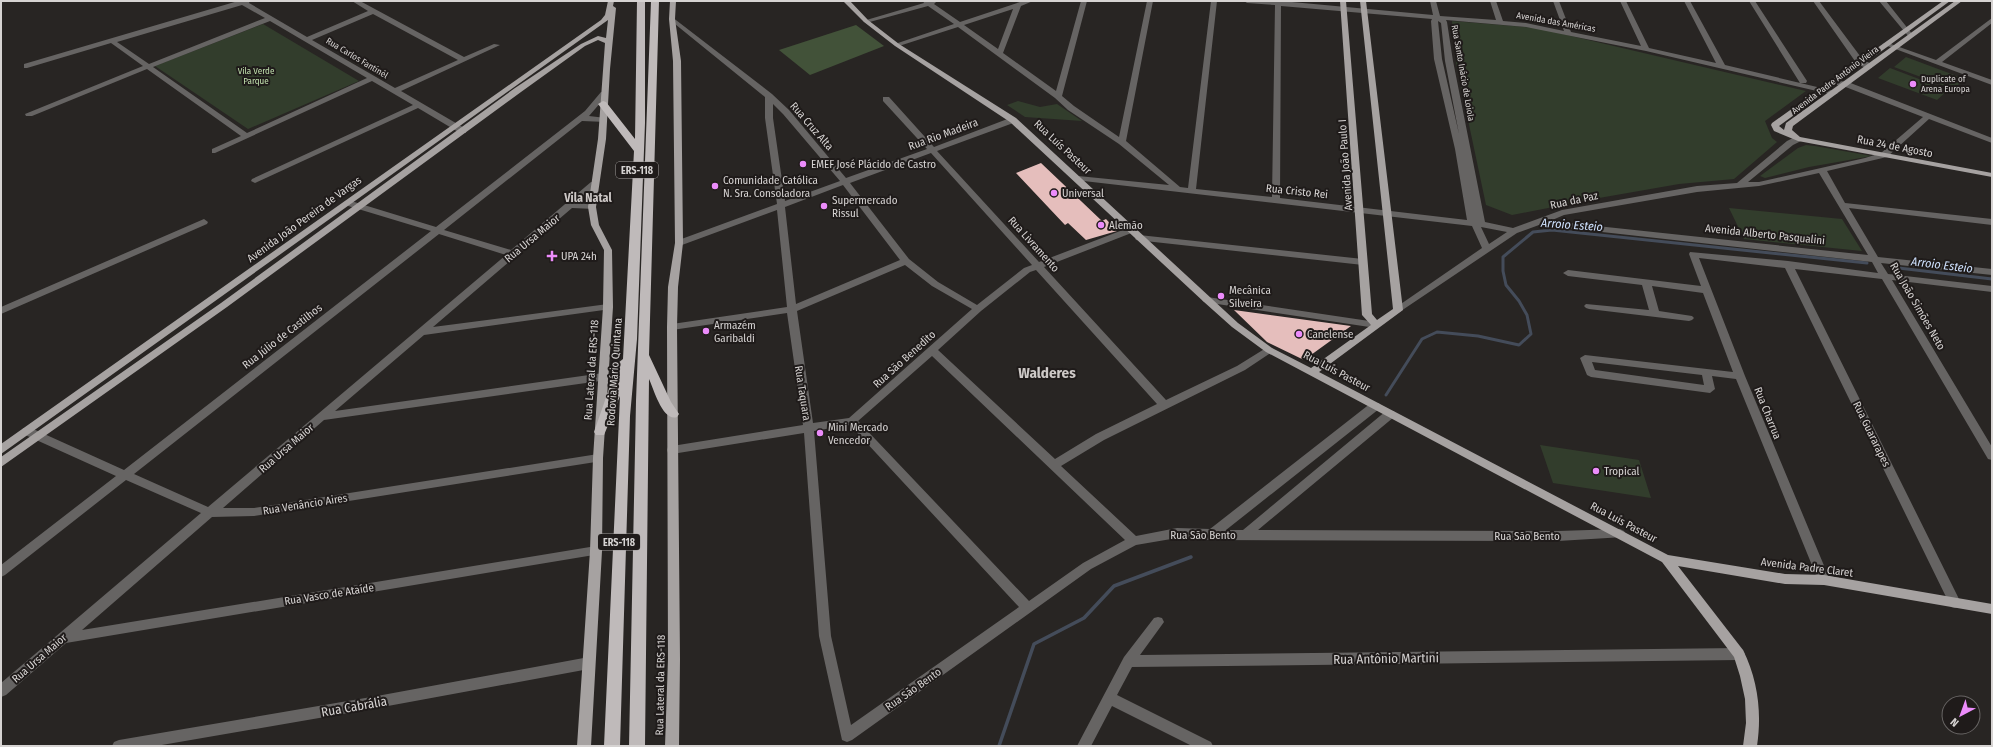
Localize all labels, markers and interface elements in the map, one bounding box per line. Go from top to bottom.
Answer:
street label: Avenida das Américas [1516,10,1596,34]
street label: Rua Santo Inácio de Loiola [1450,24,1476,122]
street label: Rua Carlos Fantinél [324,36,390,81]
street label: Avenida Padre Antônio Vieira [1790,44,1881,116]
park label: Vila Verde Parque [238,66,275,86]
place label: Duplicate of Arena Europa [1921,74,1970,94]
marker: Duplicate of Arena Europa [1908,79,1918,89]
street label: Rua Cruz Alta [787,100,836,153]
street label: Rua Rio Madeira [907,116,980,153]
street label: Rua Luís Pasteur [1031,117,1094,177]
street label: Avenida João Paulo I [1336,119,1355,211]
street label: Rua 24 de Agosto [1856,133,1934,160]
place label: EMEF José Plácido de Castro [811,158,936,171]
marker: EMEF José Plácido de Castro [798,159,808,169]
road number: ERS-118 [616,162,658,178]
street label: Avenida João Pereira de Vargas [245,173,364,265]
place label: Comunidade Católica N. Sra. Consoladora [723,174,818,200]
marker: Comunidade Católica N. Sra. Consoladora [710,181,720,191]
street label: Rua Cristo Rei [1265,182,1329,201]
place label: Universal [1062,187,1104,200]
marker: Universal [1049,188,1059,198]
street label: Rua da Paz [1549,189,1600,212]
district label: Vila Natal [563,191,612,205]
place label: Supermercado Rissul [832,194,898,220]
marker: Supermercado Rissul [819,201,829,211]
street label: Rua Ursa Maior [502,211,563,265]
street label: Rua Livramento [1005,214,1062,275]
water label: Arroio Esteio [1540,216,1603,234]
place label: Alemão [1109,219,1143,232]
marker: Alemão [1096,220,1106,230]
street label: Avenida Alberto Pasqualini [1704,222,1826,247]
marker: UPA 24h [546,250,558,262]
place label: UPA 24h [561,250,597,263]
water label: Arroio Esteio [1909,254,1974,276]
street label: Rua João Simões Neto [1887,260,1948,352]
place label: Mecânica Silveira [1229,284,1271,310]
marker: Mecânica Silveira [1216,291,1226,301]
street label: Rua Júlio de Castilhos [240,301,325,372]
street label: Rodovia Mário Quintana [604,318,625,427]
street label: Rua Lateral da ERS-118 [582,319,602,421]
place label: Armazém Garibaldi [714,319,756,345]
marker: Armazém Garibaldi [701,326,711,336]
street label: Rua São Benedito [870,328,938,391]
place label: Canelense [1307,328,1353,341]
marker: Canelense [1294,329,1304,339]
street label: Rua Luís Pasteur [1301,348,1373,395]
district label: Walderes [1018,364,1076,382]
street label: Rua Taquara [792,365,813,422]
street label: Rua Charrua [1751,385,1784,441]
street label: Rua Guararapes [1850,399,1893,469]
street label: Rua Ursa Maior [256,421,316,476]
place label: Mini Mercado Vencedor [828,421,888,447]
marker: Mini Mercado Vencedor [815,428,825,438]
place label: Tropical [1604,465,1640,478]
marker: Tropical [1591,466,1601,476]
street label: Rua Venâncio Aires [262,491,349,518]
street label: Rua Luís Pasteur [1588,499,1660,546]
street label: Rua São Bento [1170,529,1236,542]
street label: Rua São Bento [1494,530,1560,543]
road number: ERS-118 [598,534,640,550]
street label: Avenida Padre Claret [1760,555,1854,580]
street label: Rua Vasco de Ataíde [283,581,375,608]
street label: Rua Ursa Maior [9,631,69,686]
street label: Rua Lateral da ERS-118 [653,634,668,735]
street label: Rua Antônio Martini [1333,650,1439,667]
street label: Rua São Bento [883,665,944,713]
street label: Rua Cabrália [320,693,388,720]
north arrow [1941,695,1981,735]
text: N [1948,715,1962,729]

